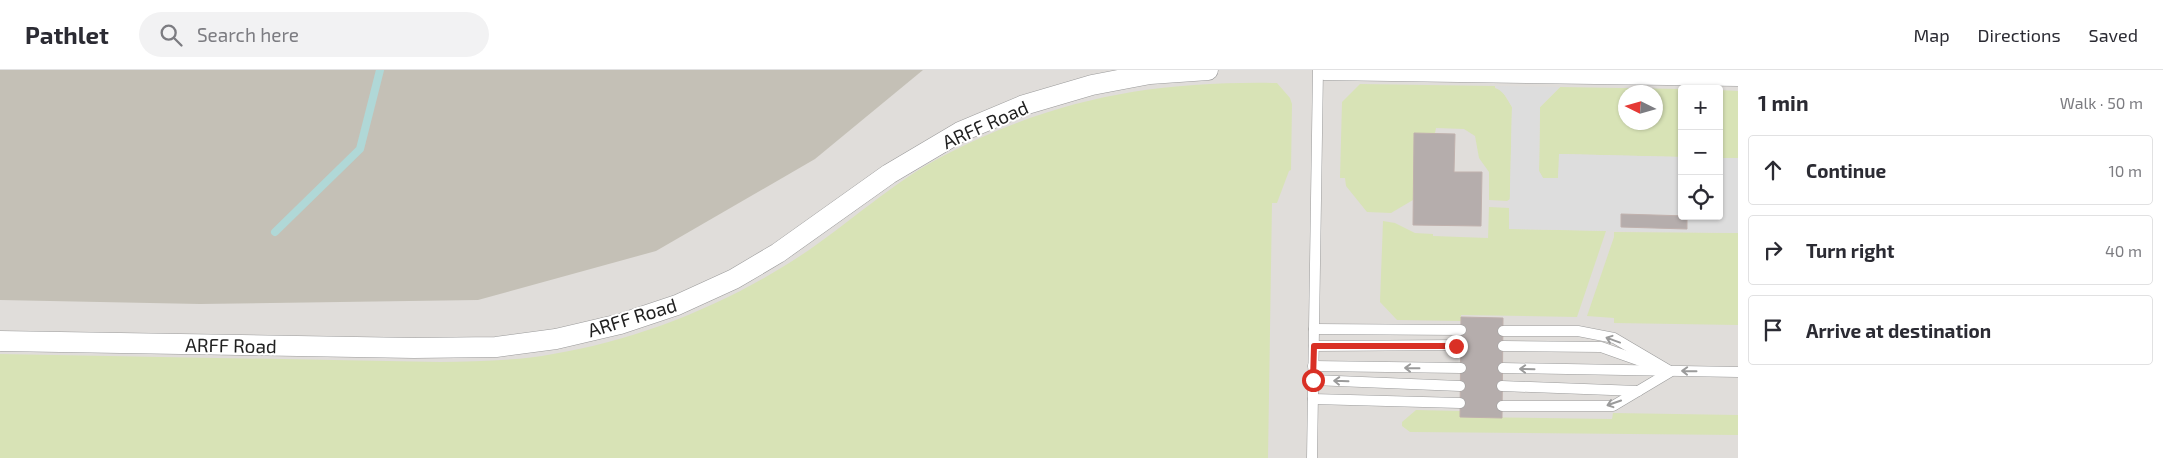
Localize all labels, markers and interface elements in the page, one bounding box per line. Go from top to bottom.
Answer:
search box [139,12,489,57]
text: Pathlet [25,20,109,49]
icon: search [157,21,185,49]
text: Search here [197,23,299,46]
text: Map [1913,24,1950,46]
text: Directions [1978,24,2061,46]
text: Saved [2089,24,2138,46]
north arrow [1618,85,1663,130]
map controls [1678,85,1723,220]
button: + [1678,85,1723,130]
text: 1 min [1758,90,1809,115]
text: Walk · 50 m [2060,93,2143,112]
street label: ARFF Road [938,95,1032,153]
button: − [1678,130,1723,175]
icon: ahead [1759,156,1787,184]
text: Continue [1806,159,1886,182]
text: 10 m [2108,161,2142,180]
button: locate [1678,175,1723,220]
icon: right [1759,236,1787,264]
text: Turn right [1806,239,1894,262]
text: 40 m [2105,241,2142,260]
street label: ARFF Road [585,293,679,341]
icon: arrive [1759,316,1787,344]
text: Arrive at destination [1806,319,1991,342]
street label: ARFF Road [185,333,277,357]
route end [1445,335,1468,358]
one-way arrow [1606,335,1621,344]
one-way arrow [1404,363,1420,373]
one-way arrow [1519,364,1536,374]
one-way arrow [1682,367,1698,376]
route start [1302,369,1325,392]
one-way arrow [1333,376,1350,386]
one-way arrow [1606,399,1622,409]

